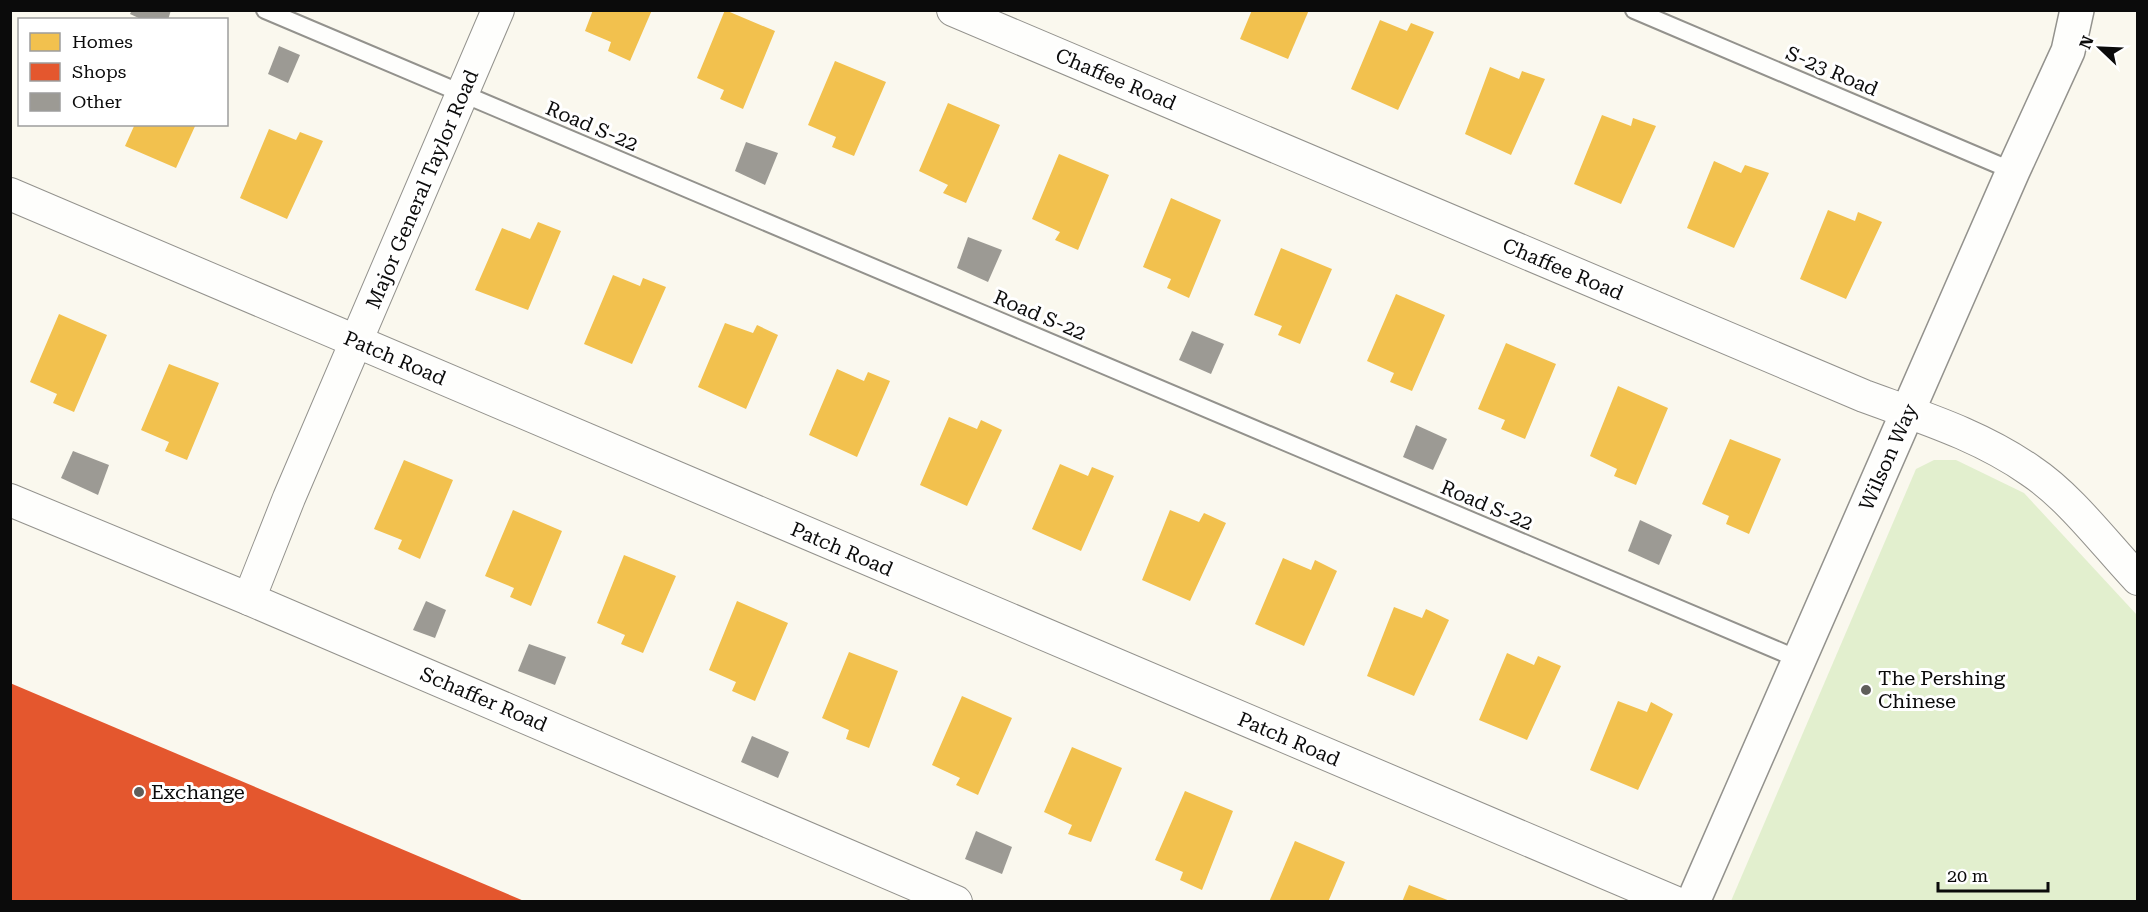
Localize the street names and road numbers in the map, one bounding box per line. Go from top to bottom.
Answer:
street label: S-23 Road [1782,41,1882,101]
street label: Chaffee Road [1052,43,1180,115]
street label: Major General Taylor Road [361,66,483,312]
street label: Road S-22 [542,96,642,156]
street label: Chaffee Road [1499,233,1627,305]
street label: Road S-22 [990,285,1090,345]
street label: Patch Road [340,326,450,390]
street label: Wilson Way [1854,400,1922,514]
street label: Road S-22 [1437,475,1537,535]
street label: Patch Road [787,517,897,581]
street label: Schaffer Road [417,661,551,737]
street label: Patch Road [1234,707,1344,771]

